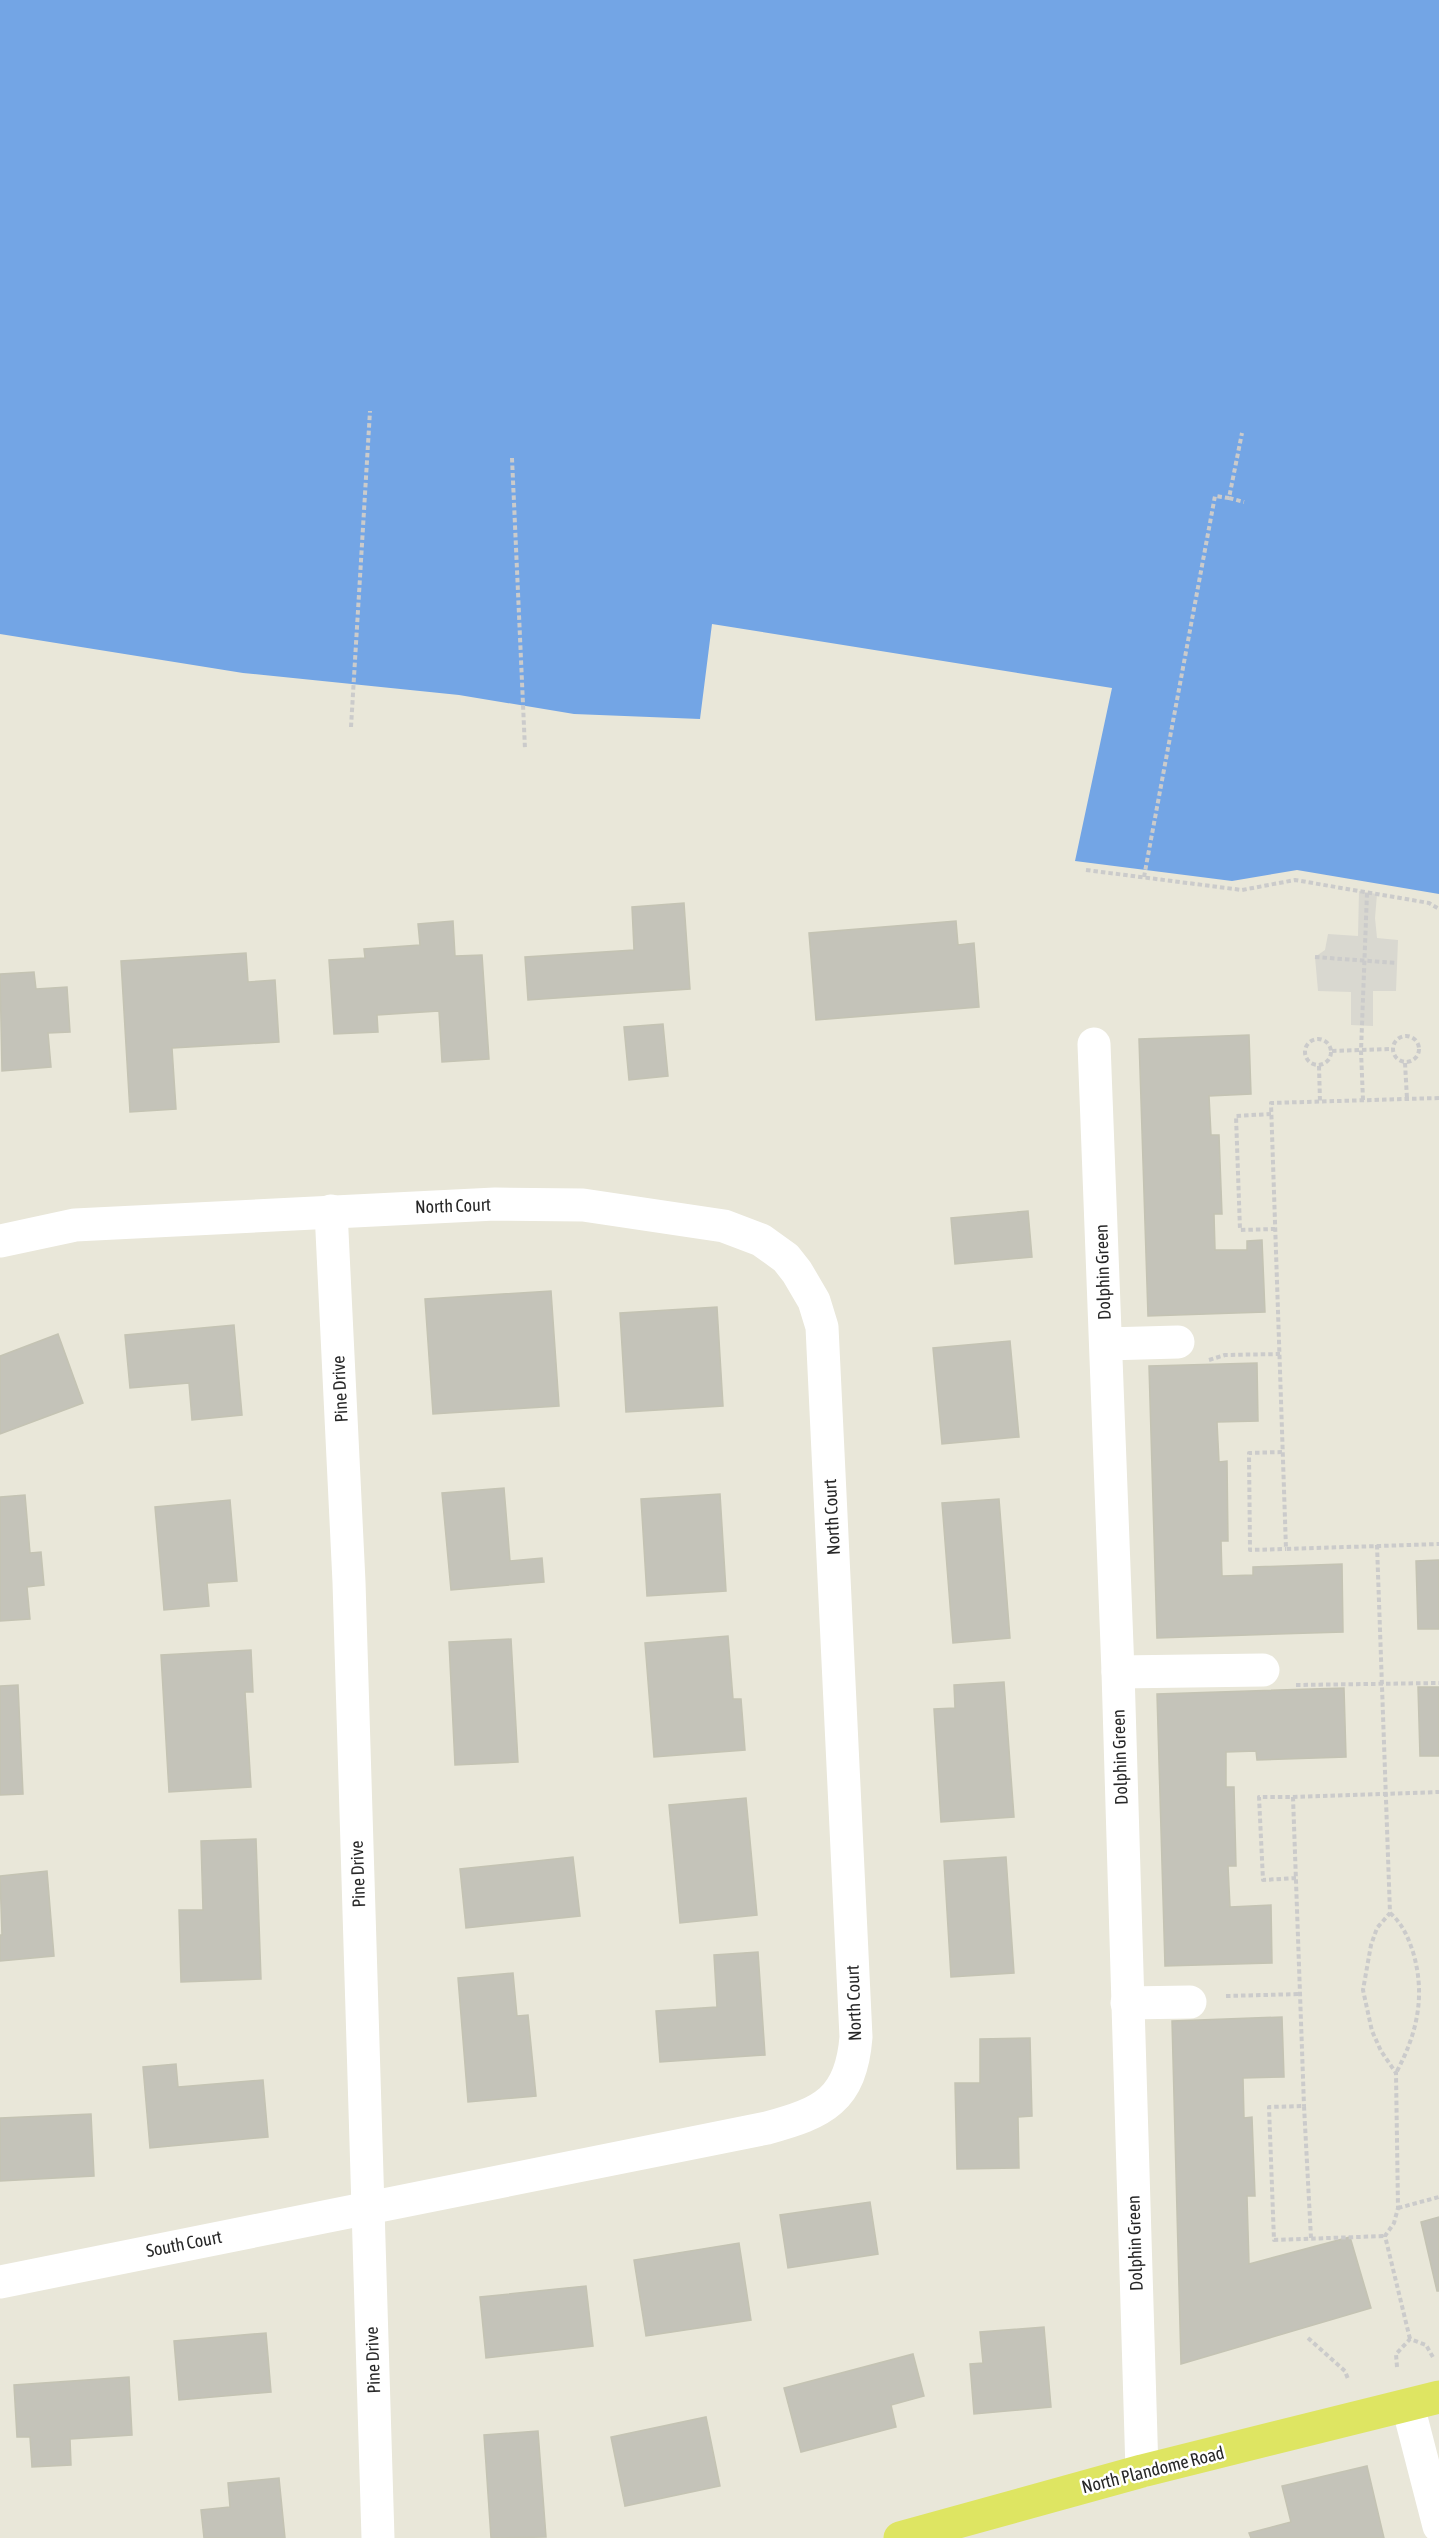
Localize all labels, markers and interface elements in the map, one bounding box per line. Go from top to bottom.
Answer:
street label: North Court [415,1194,491,1217]
street label: Dolphin Green [1090,1224,1115,1320]
street label: Pine Drive [327,1355,352,1423]
street label: North Court [819,1478,844,1556]
street label: Dolphin Green [1107,1709,1132,1805]
street label: Pine Drive [346,1840,369,1908]
street label: North Court [842,1965,865,2041]
street label: Dolphin Green [1122,2195,1147,2291]
street label: South Court [144,2226,224,2261]
street label: Pine Drive [361,2326,384,2394]
street label: North Plandome Road [1079,2442,1226,2497]

